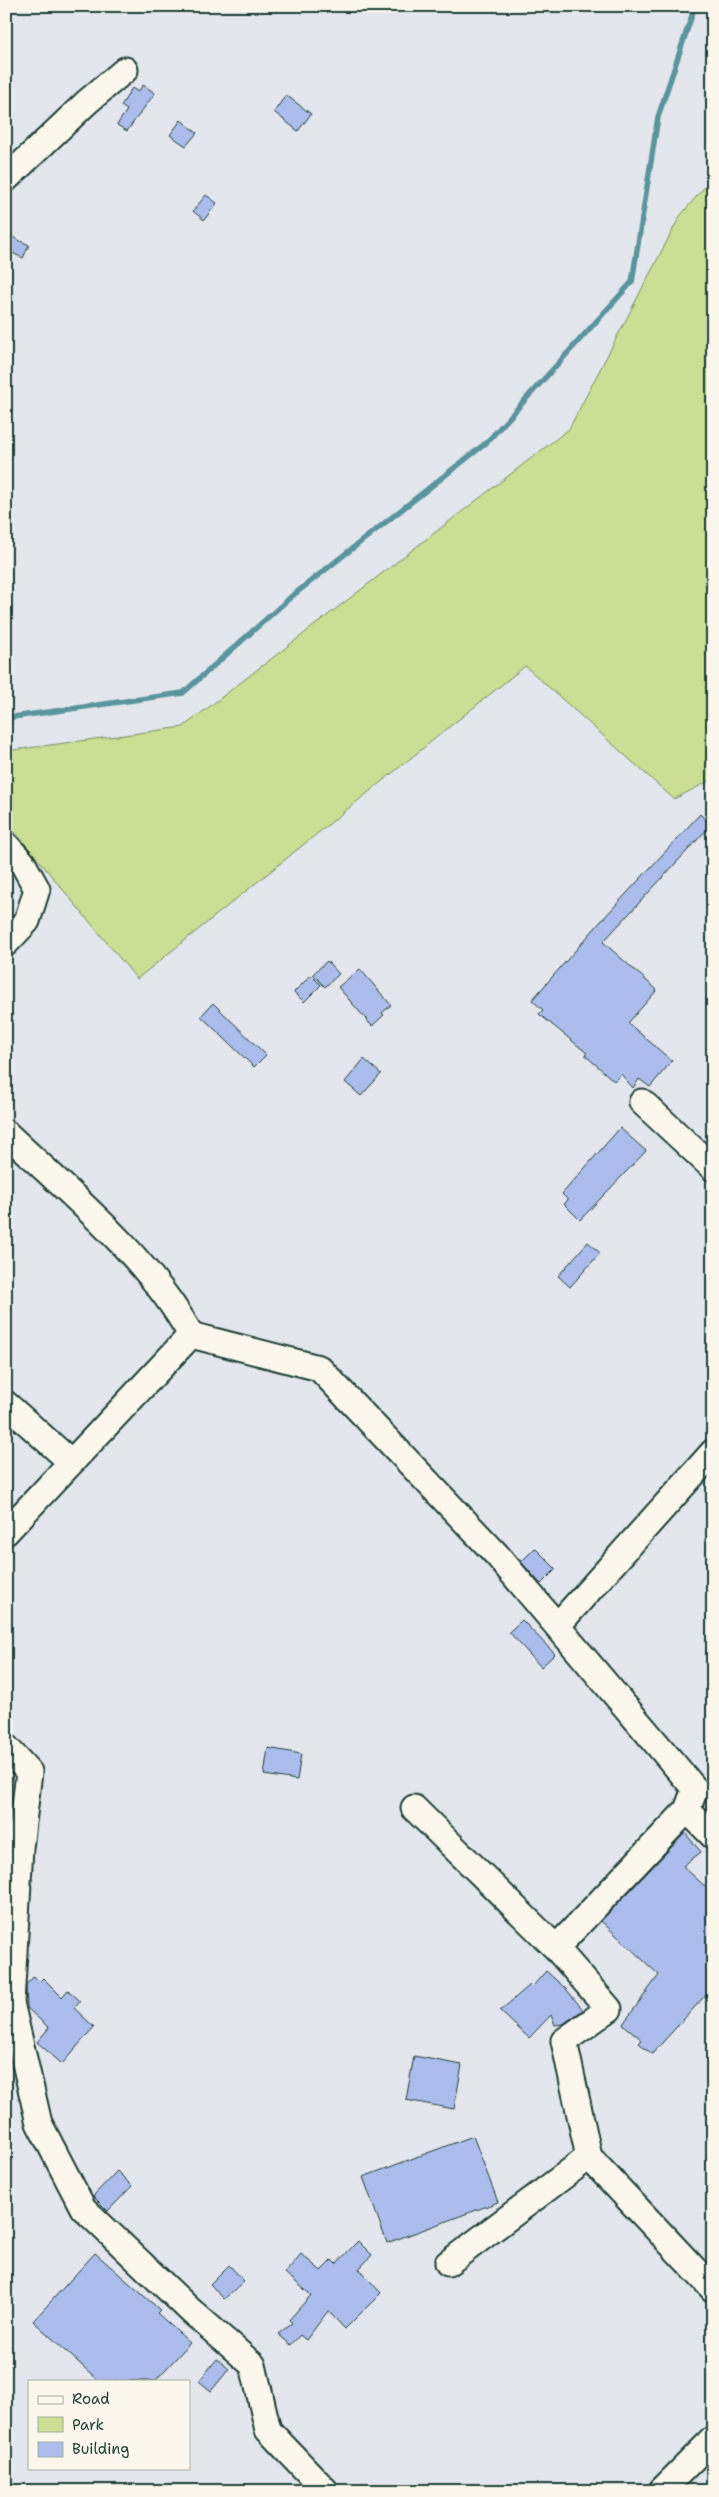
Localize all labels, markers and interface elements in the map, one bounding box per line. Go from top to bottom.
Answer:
legend [28,2380,190,2470]
text: Road [72,2389,110,2409]
text: Park [72,2415,104,2435]
text: Building [72,2439,129,2459]

